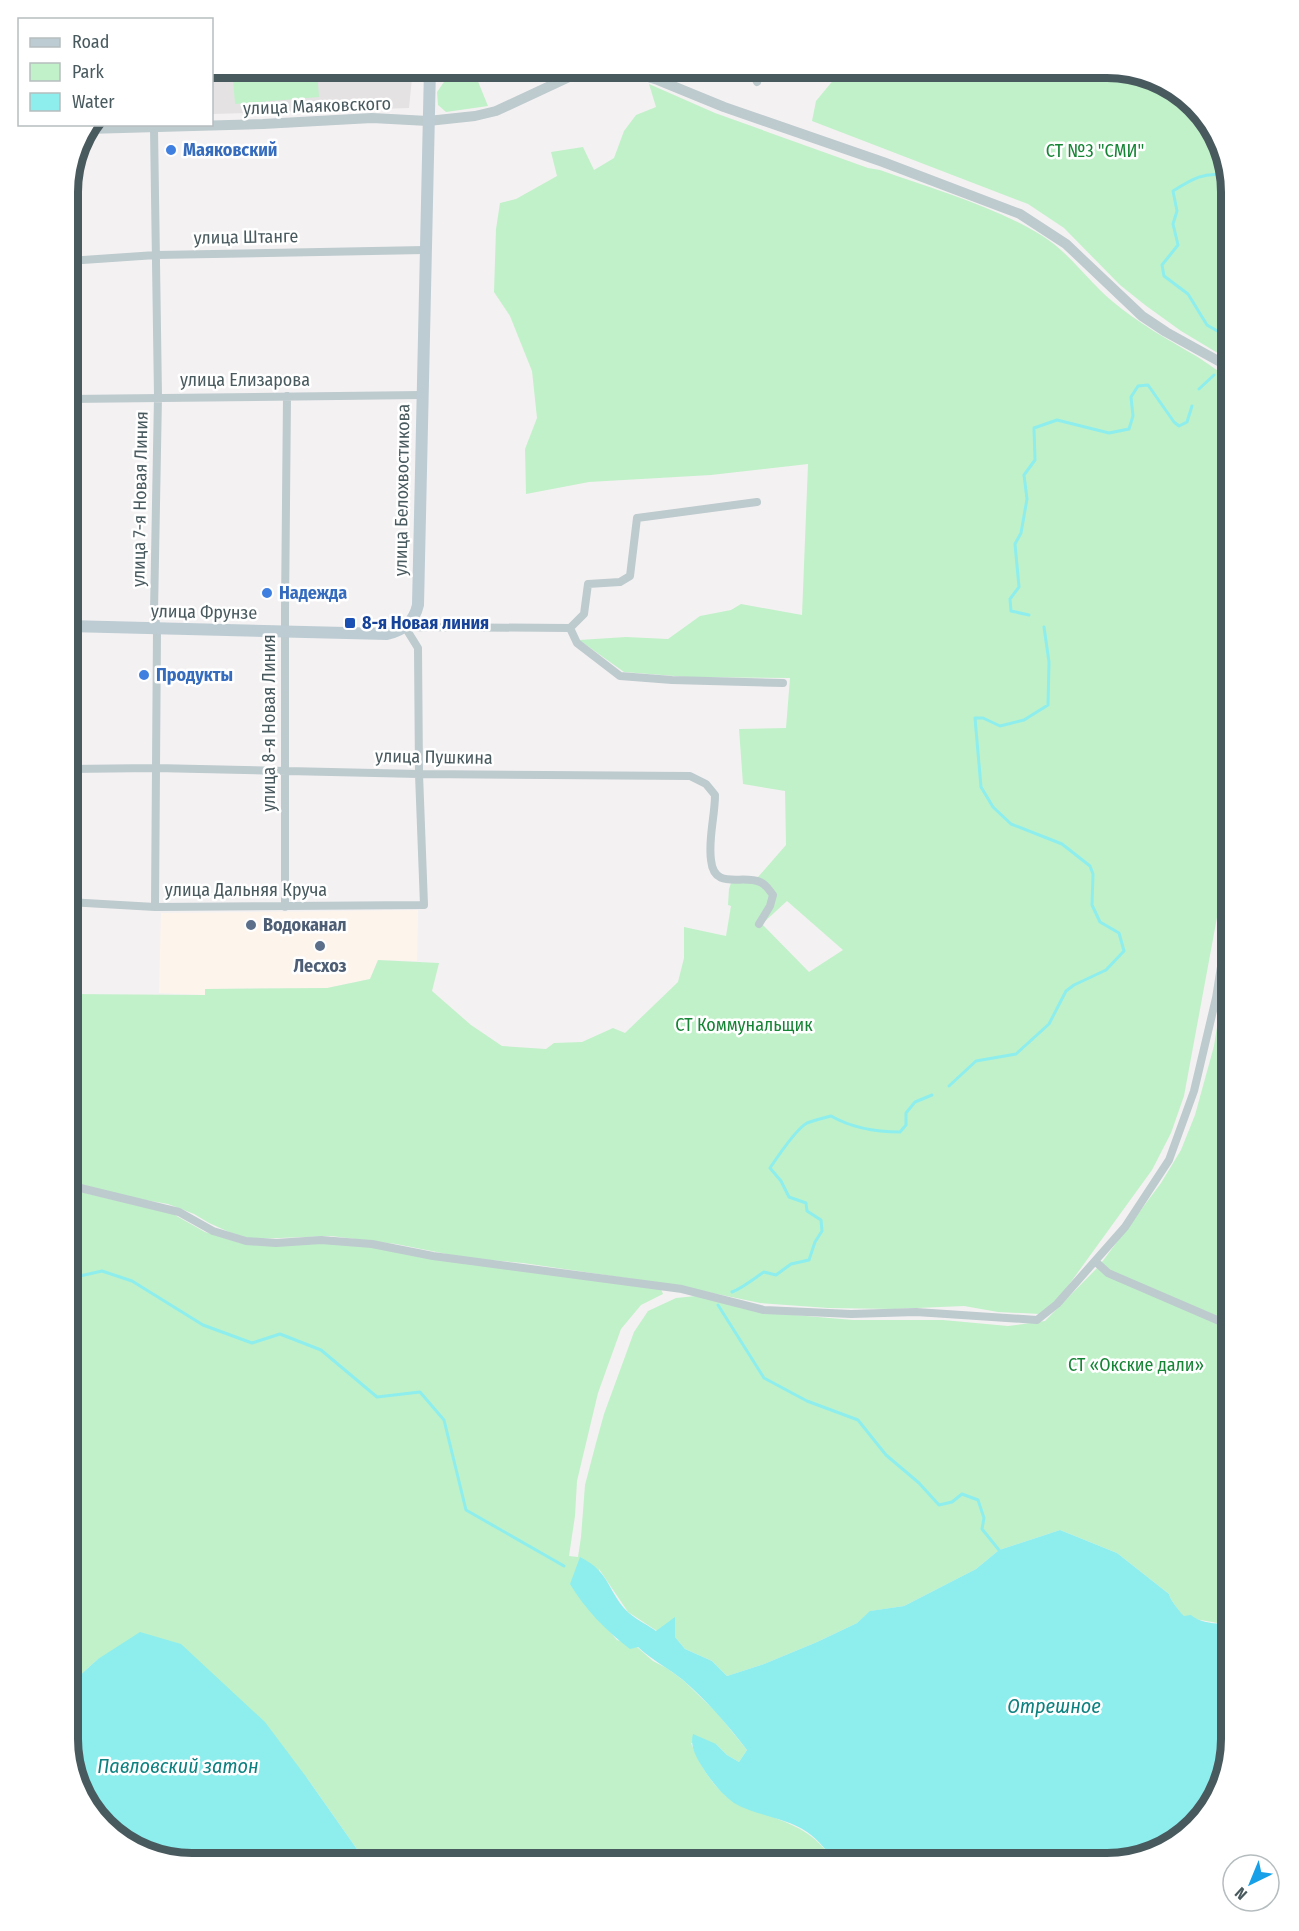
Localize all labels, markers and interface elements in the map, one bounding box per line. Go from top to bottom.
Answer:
legend [18,18,213,126]
text: Road [72,31,109,53]
text: Park [72,61,105,83]
text: Water [72,91,115,113]
street label: улица Маяковского [243,92,391,120]
place label: Маяковский [183,139,277,161]
park label: СТ №3 "СМИ" [1046,140,1144,162]
marker: Маяковский [164,143,178,157]
street label: улица Штанге [193,225,299,249]
street label: улица Елизарова [180,369,310,391]
street label: улица Белохвостикова [389,403,415,576]
street label: улица 7-я Новая Линия [127,411,153,587]
place label: Надежда [279,582,347,604]
marker: Надежда [260,586,274,600]
street label: улица Фрунзе [151,600,258,624]
place label: 8-я Новая линия [362,612,489,634]
marker: 8-я Новая линия [343,616,357,630]
street label: улица 8-я Новая Линия [258,634,280,812]
place label: Продукты [156,664,233,686]
marker: Продукты [137,668,151,682]
street label: улица Пушкина [375,745,493,769]
street label: улица Дальняя Круча [165,879,327,901]
place label: Водоканал [263,914,347,936]
marker: Водоканал [244,918,258,932]
marker: Лесхоз [313,939,327,953]
place label: Лесхоз [293,955,347,977]
park label: СТ Коммунальщик [675,1014,813,1036]
park label: СТ «Окские дали» [1068,1354,1204,1376]
water label: Отрешное [1007,1694,1101,1718]
water label: Павловский затон [97,1754,259,1778]
north arrow [1221,1853,1281,1913]
text: N [1231,1883,1251,1904]

